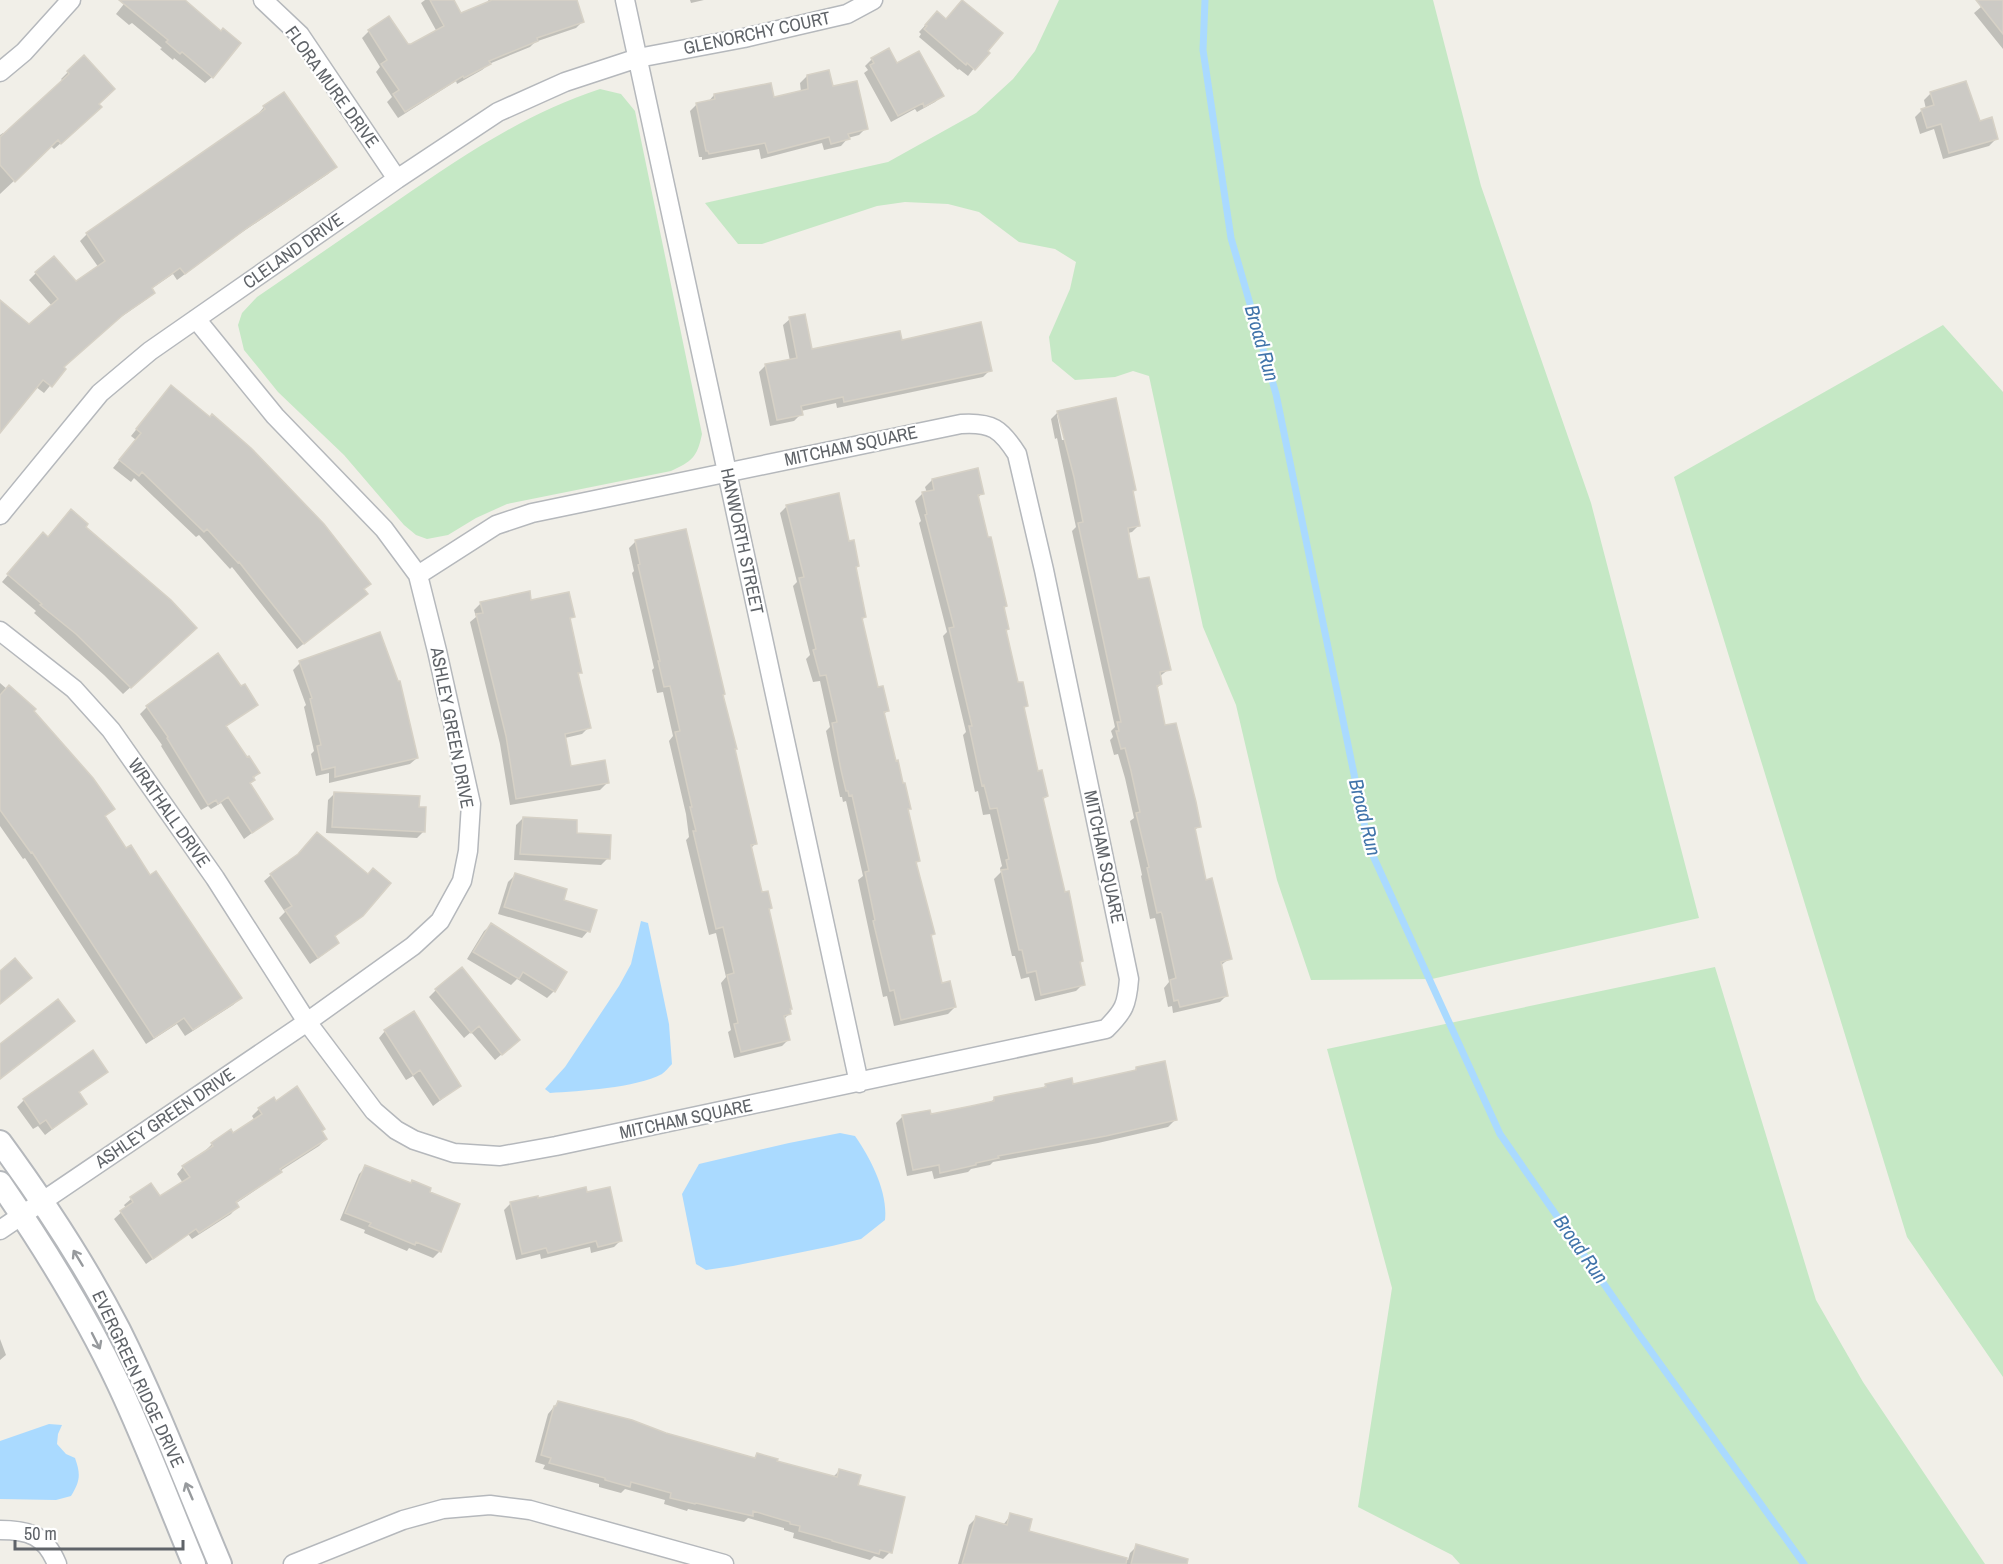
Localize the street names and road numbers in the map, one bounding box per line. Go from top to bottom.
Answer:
street label: GLENORCHY COURT [681,5,833,60]
street label: FLORA MURE DRIVE [280,21,385,153]
street label: CLELAND DRIVE [238,207,348,294]
street label: MITCHAM SQUARE [782,419,920,472]
street label: HANWORTH STREET [715,465,770,616]
street label: ASHLEY GREEN DRIVE [424,644,480,811]
street label: WRATHALL DRIVE [122,753,216,872]
street label: MITCHAM SQUARE [1078,788,1131,926]
street label: ASHLEY GREEN DRIVE [89,1061,240,1174]
street label: MITCHAM SQUARE [617,1092,755,1145]
street label: EVERGREEN RIDGE DRIVE [86,1286,191,1471]

